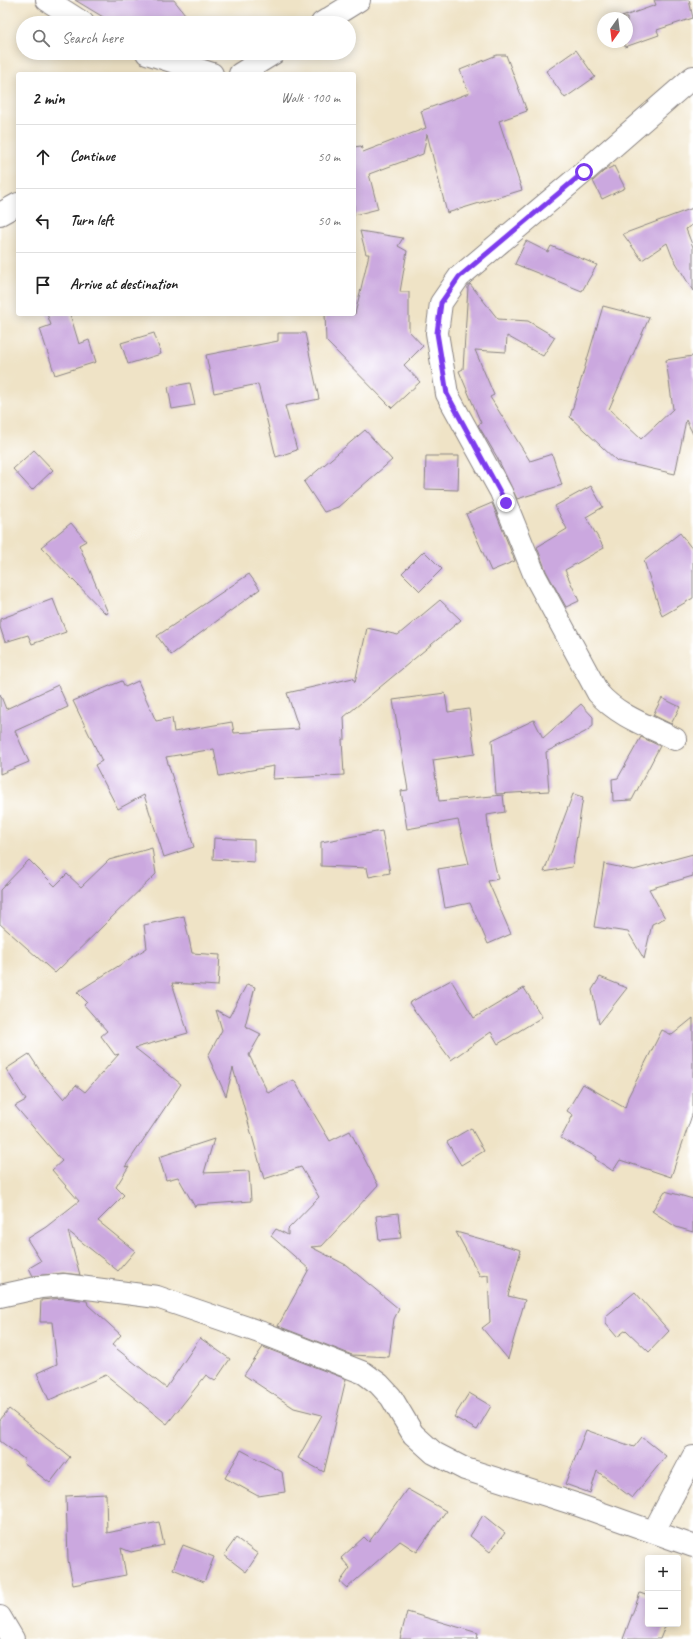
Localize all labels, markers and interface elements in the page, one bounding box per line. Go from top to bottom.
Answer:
north arrow [597,12,633,48]
search box [16,16,356,60]
icon: search [30,27,52,49]
text: Search here [62,29,123,48]
text: 2 min [32,88,65,109]
text: Walk · 100 m [281,90,340,106]
icon: ahead [32,146,54,168]
text: Continue [70,147,115,166]
text: 50 m [318,149,340,165]
route start [575,163,593,181]
icon: left [32,210,54,232]
text: Turn left [70,211,113,230]
text: 50 m [318,213,340,229]
icon: arrive [32,274,54,296]
text: Arrive at destination [70,275,177,294]
route end [497,494,515,512]
map controls [645,1555,681,1627]
button: + [645,1555,681,1591]
button: − [645,1591,681,1627]

